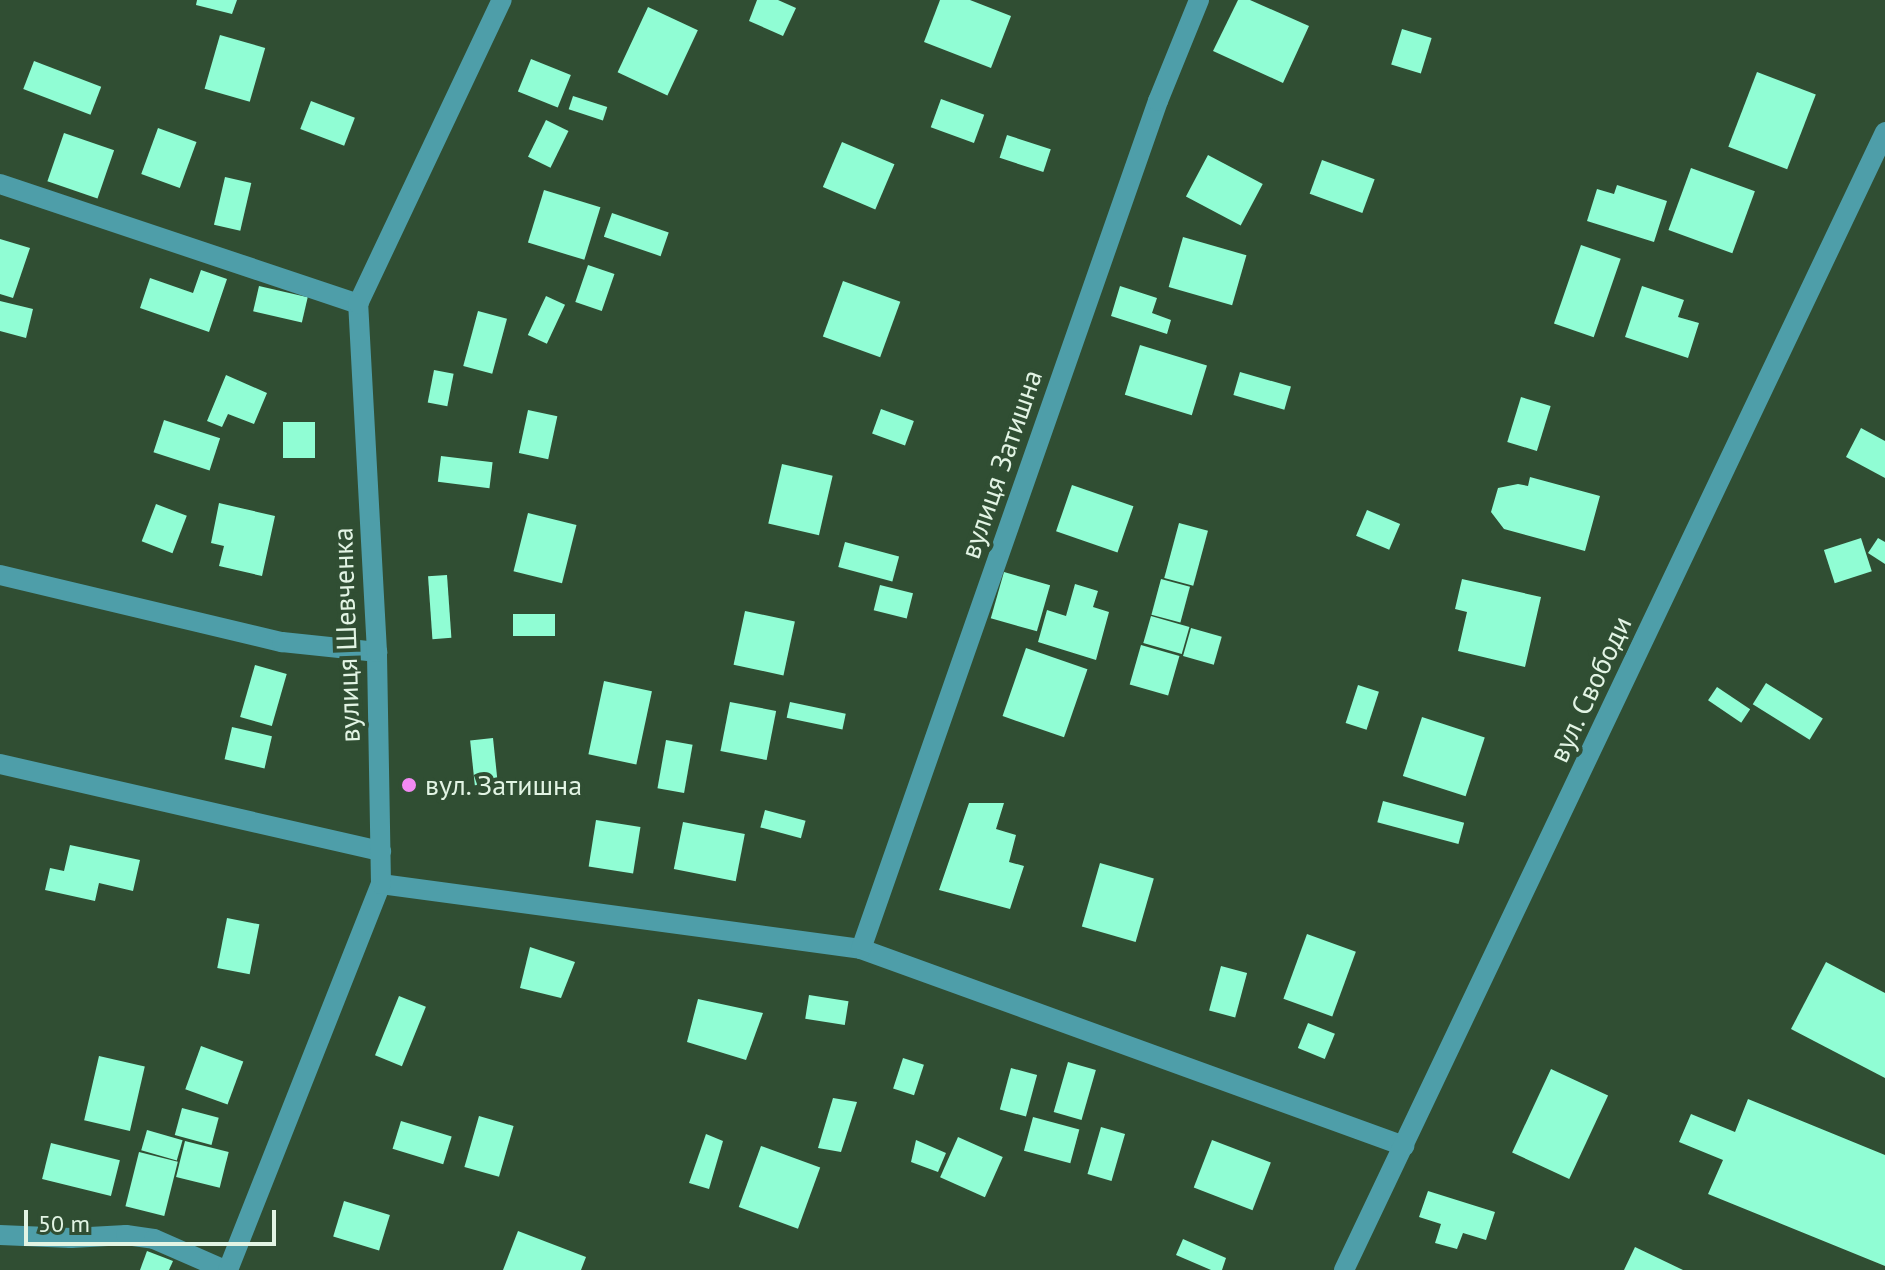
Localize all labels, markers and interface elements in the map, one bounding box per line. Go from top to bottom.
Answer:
street label: вулиця Затишна [953,365,1049,563]
street label: вулиця Шевченка [325,527,367,743]
street label: вул. Свободи [1541,610,1639,768]
place label: вул. Затишна [425,768,584,802]
marker: вул. Затишна [400,776,418,794]
scale bar [28,1194,280,1244]
text: 50 m [38,1208,90,1239]

